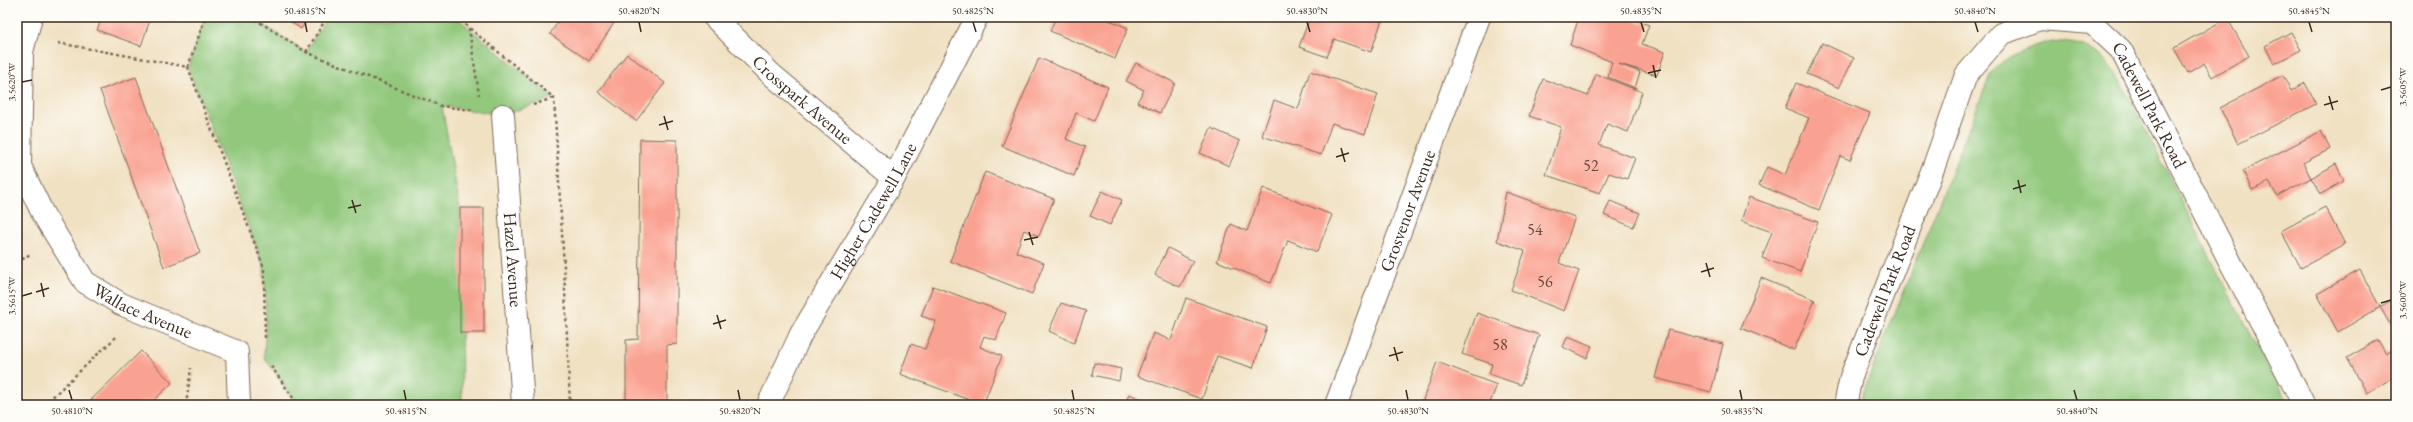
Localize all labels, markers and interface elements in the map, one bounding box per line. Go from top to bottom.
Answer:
text: 50.4815°N [284,4,326,17]
text: 50.4820°N [618,4,660,17]
text: 50.4825°N [952,4,994,17]
text: 50.4830°N [1286,4,1328,17]
text: 50.4835°N [1620,4,1662,17]
text: 50.4840°N [1954,4,1996,17]
text: 50.4845°N [2288,4,2330,17]
street label: Cadewell Park Road [2108,36,2192,173]
street label: Crosspark Avenue [747,50,857,149]
text: 3.5620°W [5,62,18,101]
text: 3.5605°W [2396,67,2409,106]
street label: Higher Cadewell Lane [824,138,921,283]
street label: Grosvenor Avenue [1374,147,1440,275]
house number: 52 [1583,155,1599,176]
street label: Hazel Avenue [499,211,528,308]
house number: 54 [1527,219,1543,240]
street label: Cadewell Park Road [1848,221,1921,360]
house number: 56 [1537,271,1553,292]
text: 3.5615°W [5,276,18,315]
street label: Wallace Avenue [89,278,196,343]
text: 3.5600°W [2396,280,2409,319]
house number: 58 [1492,334,1508,355]
text: 50.4810°N [51,404,93,417]
text: 50.4815°N [385,404,427,417]
text: 50.4820°N [719,404,761,417]
text: 50.4825°N [1053,404,1095,417]
text: 50.4830°N [1387,404,1429,417]
text: 50.4835°N [1721,404,1763,417]
text: 50.4840°N [2056,404,2098,417]

